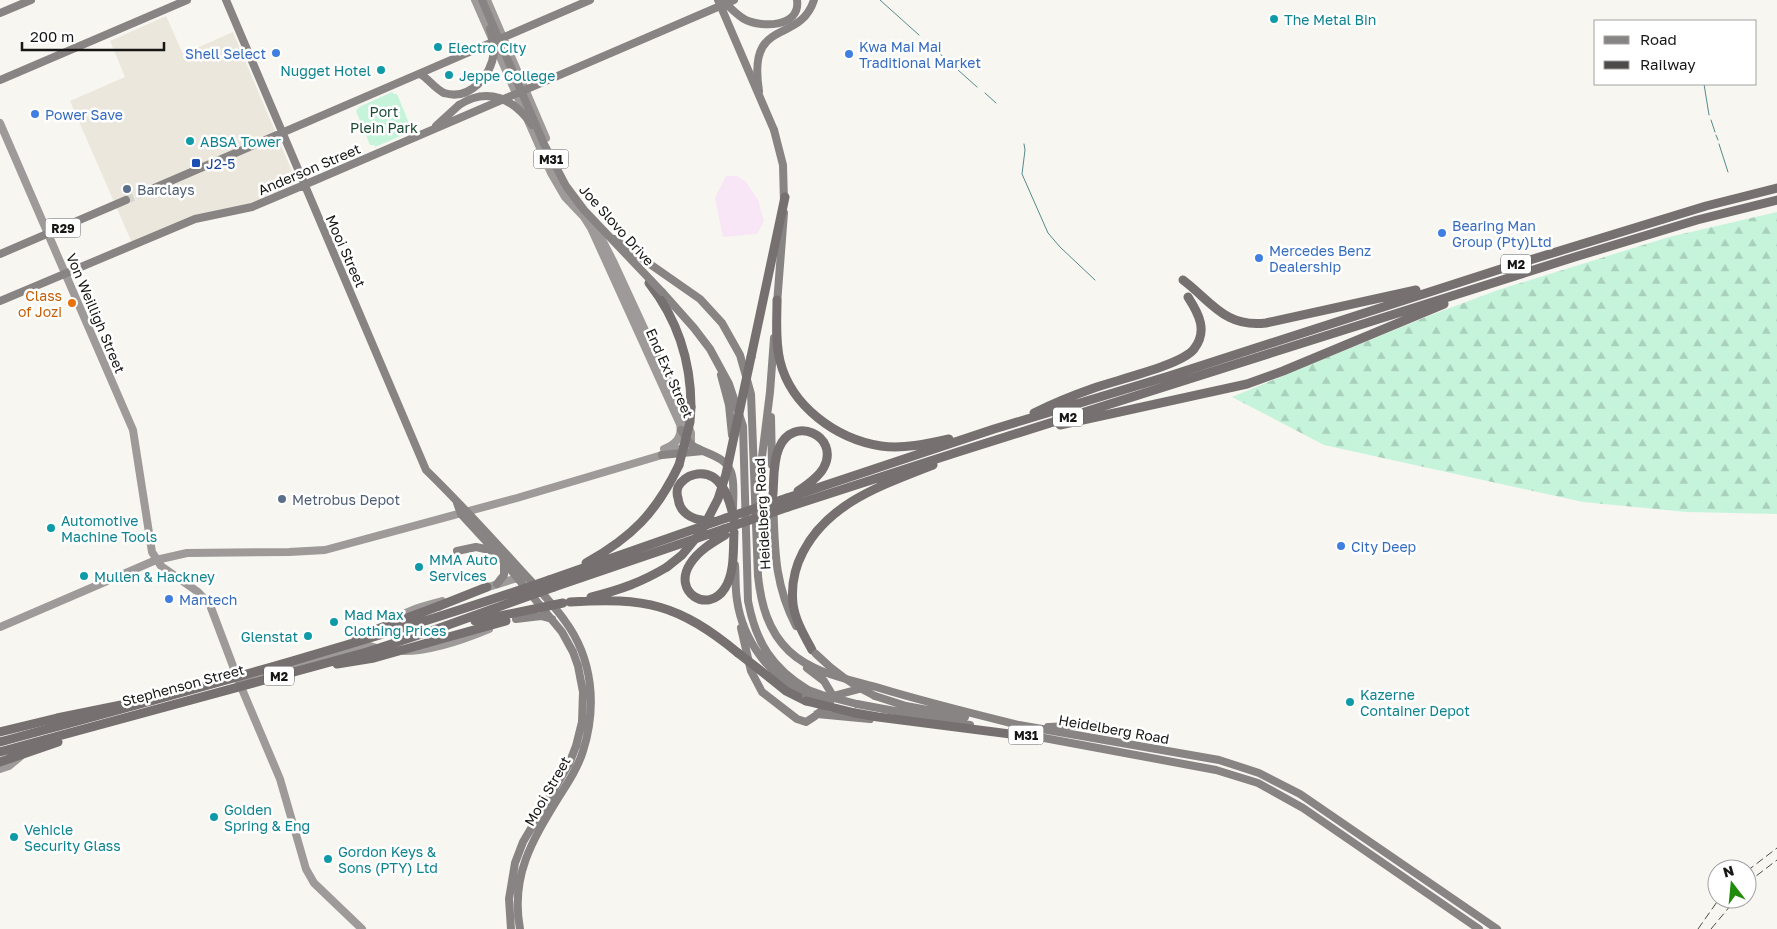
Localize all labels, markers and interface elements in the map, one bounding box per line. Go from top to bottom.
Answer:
place label: The Metal Bin [1284,11,1376,28]
marker: The Metal Bin [1268,13,1280,25]
scale bar [22,20,165,52]
legend [1594,20,1757,85]
text: 200 m [30,27,74,45]
text: Road [1640,30,1677,48]
place label: Kwa Mai Mai Traditional Market [859,38,981,71]
place label: Electro City [448,39,527,56]
marker: Electro City [432,41,444,53]
place label: Shell Select [185,45,266,62]
marker: Shell Select [270,47,282,59]
marker: Kwa Mai Mai Traditional Market [843,48,855,60]
text: Railway [1640,55,1696,73]
place label: Nugget Hotel [280,62,371,79]
marker: Nugget Hotel [375,64,387,76]
place label: Jeppe College [459,67,555,84]
marker: Jeppe College [443,69,455,81]
park label: Port Plein Park [350,103,418,136]
place label: Power Save [45,106,123,123]
marker: Power Save [29,108,41,120]
place label: ABSA Tower [200,133,281,150]
marker: ABSA Tower [184,135,196,147]
street label: Anderson Street [255,140,363,198]
road number: M31 [534,150,568,168]
place label: J2-5 [206,155,235,172]
marker: J2-5 [190,157,202,169]
place label: Barclays [137,181,195,198]
street label: Joe Slovo Drive [576,181,658,269]
marker: Barclays [121,183,133,195]
street label: Mooi Street [322,212,370,290]
place label: Bearing Man Group (Pty)Ltd [1452,217,1552,250]
road number: R29 [46,218,80,238]
marker: Bearing Man Group (Pty)Ltd [1436,227,1448,239]
place label: Mercedes Benz Dealership [1269,242,1371,275]
street label: Von Weilligh Street [63,250,129,376]
marker: Mercedes Benz Dealership [1253,252,1265,264]
road number: M2 [1501,254,1531,274]
place label: Class of Jozi [18,287,62,320]
marker: Class of Jozi [66,297,78,309]
street label: End Ext Street [643,326,697,420]
road number: M2 [1053,408,1083,427]
street label: Heidelberg Road [751,458,773,570]
place label: Metrobus Depot [292,491,400,508]
marker: Metrobus Depot [276,493,288,505]
place label: Automotive Machine Tools [61,512,157,545]
marker: Automotive Machine Tools [45,522,57,534]
place label: City Deep [1351,538,1416,555]
marker: City Deep [1335,540,1347,552]
place label: MMA Auto Services [429,551,498,584]
marker: MMA Auto Services [413,561,425,573]
place label: Mullen & Hackney [94,568,215,585]
marker: Mullen & Hackney [78,570,90,582]
place label: Mantech [179,591,237,608]
marker: Mantech [163,593,175,605]
place label: Mad Max Clothing Prices [344,606,447,639]
marker: Mad Max Clothing Prices [328,616,340,628]
place label: Glenstat [241,628,298,645]
marker: Glenstat [302,630,314,642]
street label: Stephenson Street [120,661,246,709]
road number: M2 [264,666,294,686]
place label: Kazerne Container Depot [1360,686,1470,719]
marker: Kazerne Container Depot [1344,696,1356,708]
street label: Heidelberg Road [1057,711,1171,747]
road number: M31 [1008,726,1044,744]
street label: Mooi Street [520,753,574,829]
place label: Golden Spring & Eng [224,801,310,834]
marker: Golden Spring & Eng [208,811,220,823]
place label: Vehicle Security Glass [24,821,121,854]
marker: Vehicle Security Glass [8,831,20,843]
place label: Gordon Keys & Sons (PTY) Ltd [338,843,438,876]
marker: Gordon Keys & Sons (PTY) Ltd [322,853,334,865]
north arrow [1707,859,1757,909]
text: N [1721,861,1736,881]

